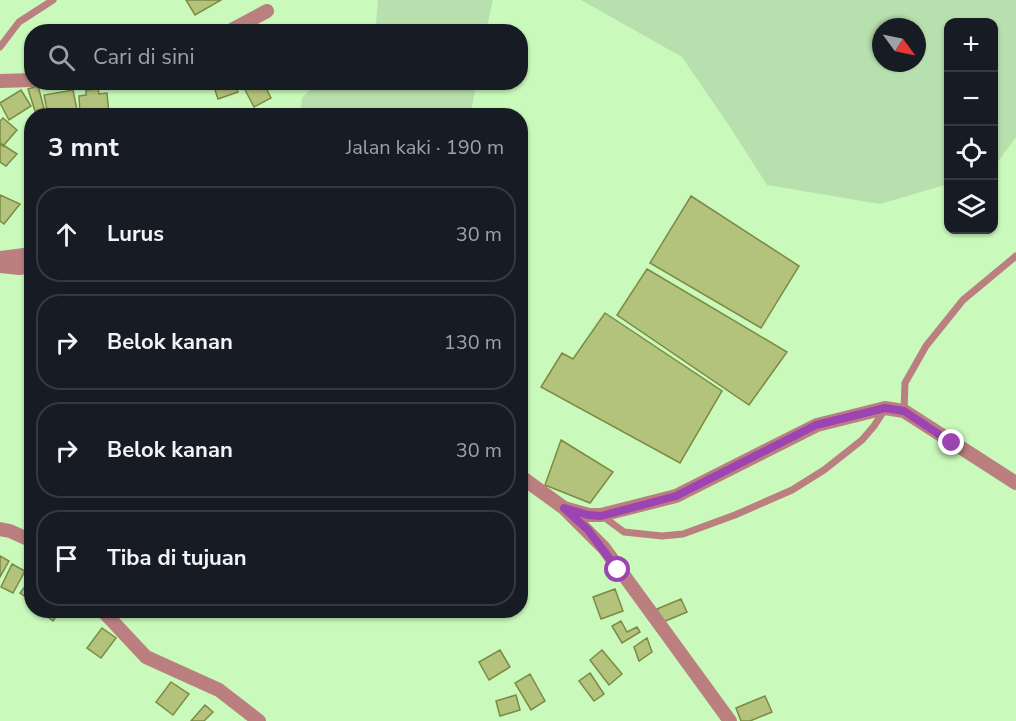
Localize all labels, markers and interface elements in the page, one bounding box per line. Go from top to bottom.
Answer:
north arrow [872,18,926,72]
map controls [944,18,998,234]
button: + [944,18,998,72]
search box [24,24,528,90]
icon: search [45,41,78,74]
text: Cari di sini [93,42,195,72]
button: − [944,72,998,126]
button: locate [944,126,998,180]
text: 3 mnt [48,130,119,165]
text: Jalan kaki · 190 m [346,134,504,161]
button: layers [944,180,998,234]
icon: ahead [50,218,83,251]
text: Lurus [107,219,164,249]
text: 30 m [456,221,502,248]
icon: right [50,326,83,359]
text: Belok kanan [107,327,233,357]
text: 130 m [444,329,502,356]
route end [938,429,964,455]
icon: right [50,434,83,467]
text: Belok kanan [107,435,233,465]
text: 30 m [456,437,502,464]
icon: arrive [50,542,83,575]
text: Tiba di tujuan [107,543,247,573]
route start [604,556,630,582]

